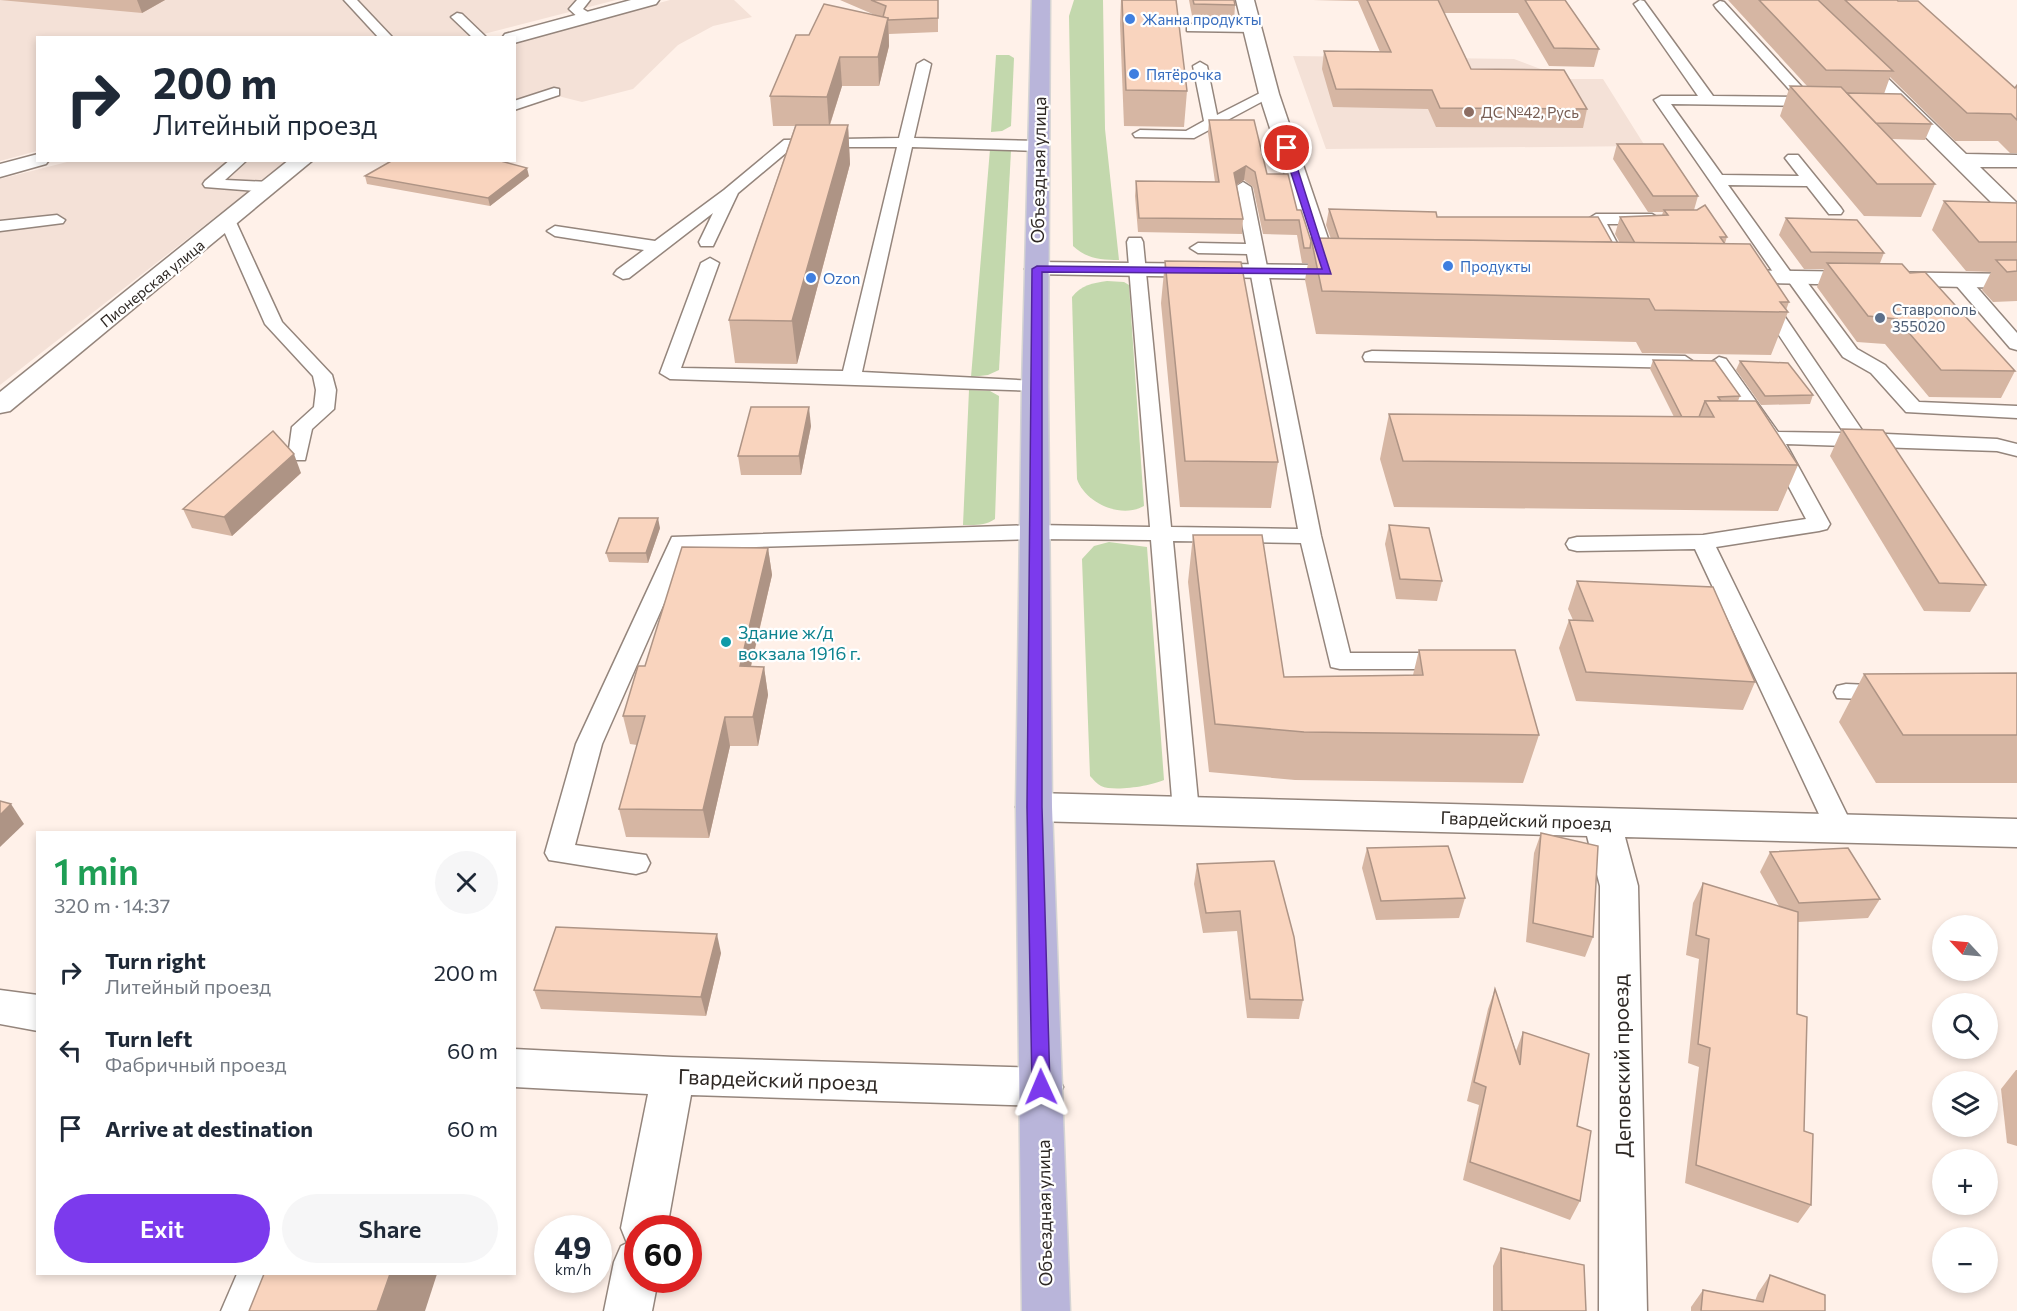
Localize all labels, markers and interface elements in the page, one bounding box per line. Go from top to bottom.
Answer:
place label: Жанна продукты [1142,10,1262,28]
marker: Жанна продукты [1123,12,1137,26]
text: 200 m [153,56,277,108]
icon: right [54,60,132,138]
place label: Пятёрочка [1146,65,1221,83]
marker: Пятёрочка [1127,67,1141,81]
street label: Объездная улица [1026,96,1050,244]
place label: ДС №42, Русь [1481,103,1579,121]
marker: ДС №42, Русь [1462,105,1476,119]
text: Литейный проезд [153,108,377,141]
pin [1261,122,1312,173]
icon: arrive [1270,131,1303,164]
street label: Пионерская улица [96,235,208,331]
place label: Продукты [1460,257,1531,275]
marker: Продукты [1441,259,1455,273]
place label: Ozon [823,269,860,287]
marker: Ozon [804,271,818,285]
place label: Ставрополь 355020 [1892,300,1977,335]
marker: Ставрополь 355020 [1873,311,1887,325]
place label: Здание ж/д вокзала 1916 г. [738,621,861,664]
marker: Здание ж/д вокзала 1916 г. [719,635,733,649]
street label: Гвардейский проезд [1440,806,1612,834]
text: 1 min [54,848,139,892]
button: close [435,851,498,914]
text: 320 m · 14:37 [54,893,170,917]
north arrow [1932,915,1998,981]
map controls [1932,915,1998,1293]
text: Turn right [105,947,206,974]
icon: right [54,956,87,989]
text: 200 m [434,959,498,986]
text: Литейный проезд [105,974,271,998]
street label: Деповский проезд [1607,974,1635,1158]
button: search [1932,993,1998,1059]
text: Turn left [105,1025,192,1052]
icon: left [54,1034,87,1067]
text: 60 m [447,1037,498,1064]
text: Фабричный проезд [105,1052,287,1076]
position arrow [1009,1055,1073,1119]
street label: Гвардейский проезд [678,1063,878,1095]
button: layers [1932,1071,1998,1137]
icon: arrive [54,1112,87,1145]
text: Arrive at destination [105,1115,313,1142]
text: 60 m [447,1115,498,1142]
street label: Объездная улица [1032,1139,1056,1287]
button: + [1932,1149,1998,1215]
button: Exit [54,1194,270,1263]
button: Share [282,1194,498,1263]
speed limit sign: 60 [624,1215,702,1293]
button: − [1932,1227,1998,1293]
text: 49 [555,1228,591,1265]
text: km/h [555,1260,591,1278]

